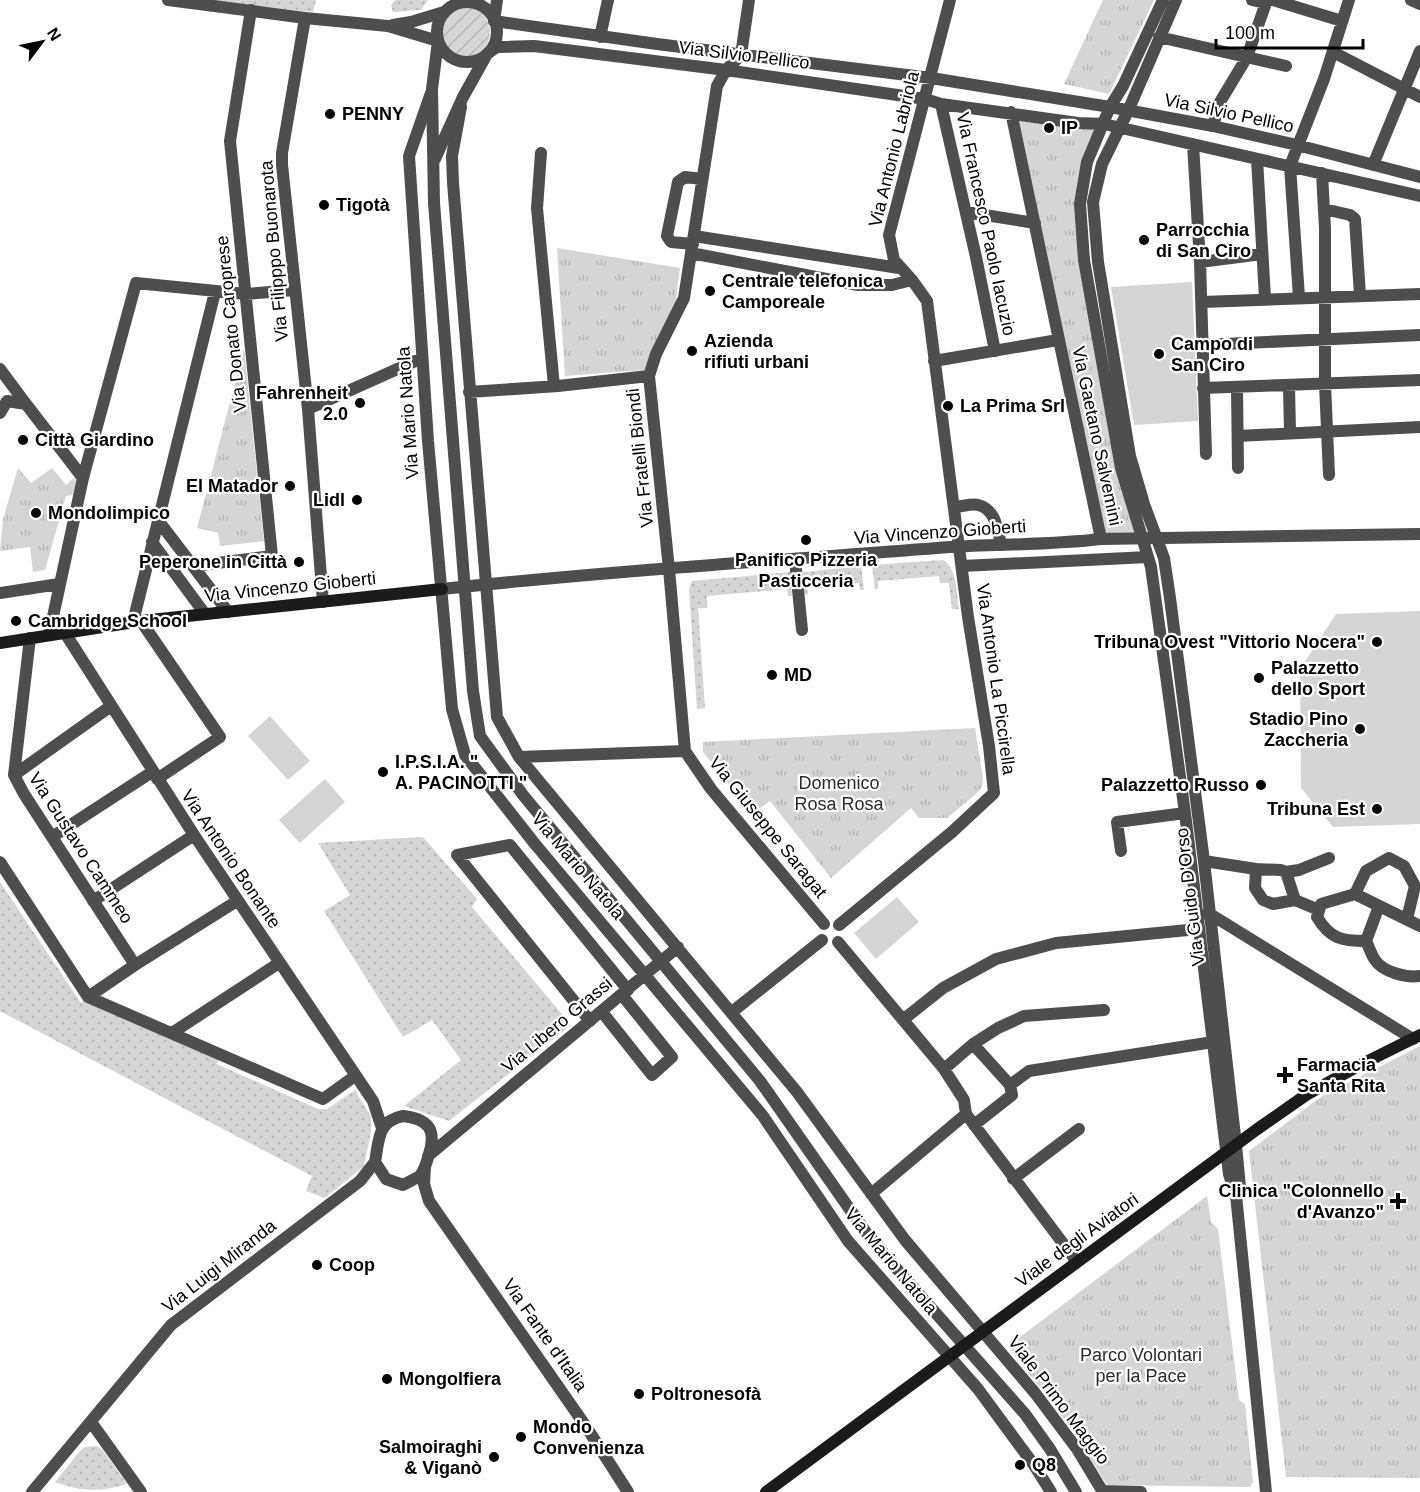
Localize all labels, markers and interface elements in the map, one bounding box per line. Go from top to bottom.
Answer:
north arrow [12,12,72,72]
scale bar [1216,12,1363,50]
text: 100 m [1225,23,1275,43]
text: N [44,25,65,44]
street label: Via Silvio Pellico [677,37,811,73]
street label: Via Antonio Labriola [865,68,923,229]
street label: Via Silvio Pellico [1162,90,1296,136]
place label: PENNY [342,104,404,124]
marker: PENNY [323,107,337,121]
street label: Via Francesco Paolo Iacuzio [953,111,1019,337]
place label: IP [1061,118,1078,138]
marker: IP [1042,121,1056,135]
street label: Via Filipppo Buonarota [256,159,292,342]
place label: Tigotà [336,195,391,215]
marker: Tigotà [317,198,331,212]
place label: Parrocchia di San Ciro [1156,220,1251,261]
marker: Parrocchia di San Ciro [1137,233,1151,247]
street label: Via Donato Caroprese [212,235,250,413]
place label: Centrale telefonica Camporeale [722,271,884,312]
marker: Centrale telefonica Camporeale [703,284,717,298]
place label: Azienda rifiuti urbani [704,331,809,372]
place label: Campo di San Ciro [1171,334,1253,375]
marker: Azienda rifiuti urbani [685,344,699,358]
street label: Via Mario Natola [393,345,423,480]
street label: Via Gaetano Salvemini [1068,345,1126,527]
marker: Campo di San Ciro [1152,347,1166,361]
place label: Fahrenheit 2.0 [256,383,348,424]
street label: Via Fratelli Biondi [623,387,657,529]
marker: Fahrenheit 2.0 [353,396,367,410]
place label: La Prima Srl [960,396,1065,416]
marker: La Prima Srl [941,399,955,413]
place label: Città Giardino [35,430,154,450]
marker: Città Giardino [16,433,30,447]
place label: El Matador [186,476,278,496]
marker: El Matador [283,479,297,493]
place label: Lidl [313,490,345,510]
marker: Lidl [350,493,364,507]
place label: Mondolimpico [48,503,170,523]
marker: Mondolimpico [29,506,43,520]
street label: Via Vincenzo Gioberti [853,516,1027,548]
marker: Panifico Pizzeria Pasticceria [799,533,813,547]
place label: Panifico Pizzeria Pasticceria [735,550,878,591]
place label: Peperone in Città [139,552,288,572]
marker: Peperone in Città [292,555,306,569]
street label: Via Vincenzo Gioberti [203,568,377,606]
street label: Via Antonio La Piccirella [973,582,1019,777]
place label: Cambridge School [28,611,187,631]
marker: Cambridge School [9,614,23,628]
place label: Tribuna Ovest "Vittorio Nocera" [1094,632,1365,652]
marker: Tribuna Ovest "Vittorio Nocera" [1370,635,1384,649]
place label: Palazzetto dello Sport [1271,658,1365,699]
place label: MD [784,665,812,685]
marker: MD [765,668,779,682]
marker: Palazzetto dello Sport [1252,671,1266,685]
place label: Stadio Pino Zaccheria [1249,709,1349,750]
marker: Stadio Pino Zaccheria [1353,722,1367,736]
place label: I.P.S.I.A. " A. PACINOTTI " [395,752,527,793]
street label: Via Giuseppe Saragat [705,752,831,902]
marker: I.P.S.I.A. " A. PACINOTTI " [376,765,390,779]
street label: Via Gustavo Cammeo [25,769,137,927]
park label: Domenico Rosa Rosa [794,773,885,814]
place label: Palazzetto Russo [1101,775,1249,795]
marker: Palazzetto Russo [1254,778,1268,792]
street label: Via Antonio Bonante [177,786,285,932]
place label: Tribuna Est [1267,799,1365,819]
marker: Tribuna Est [1370,802,1384,816]
street label: Via Mario Natola [528,809,629,924]
street label: Via Guido D'Orso [1172,827,1208,967]
street label: Via Libero Grassi [498,973,616,1077]
place label: Farmacia Santa Rita [1297,1055,1386,1096]
marker: Farmacia Santa Rita [1278,1068,1292,1082]
place label: Clinica "Colonnello d'Avanzo" [1218,1181,1384,1222]
street label: Viale degli Aviatori [1012,1189,1142,1291]
marker: Clinica "Colonnello d'Avanzo" [1389,1192,1407,1210]
street label: Via Mario Natola [841,1204,942,1319]
street label: Via Luigi Miranda [158,1215,281,1317]
place label: Coop [329,1255,375,1275]
marker: Coop [310,1258,324,1272]
street label: Via Fante d'Italia [499,1275,592,1396]
street label: Viale Primo Maggio [1004,1332,1114,1468]
park label: Parco Volontari per la Pace [1080,1345,1202,1386]
place label: Mongolfiera [399,1369,502,1389]
marker: Mongolfiera [380,1372,394,1386]
place label: Poltronesofà [651,1384,762,1404]
marker: Poltronesofà [632,1387,646,1401]
place label: Mondo Convenienza [533,1417,645,1458]
marker: Mondo Convenienza [514,1430,528,1444]
place label: Salmoiraghi & Viganò [379,1437,482,1478]
marker: Salmoiraghi & Viganò [487,1450,501,1464]
place label: Q8 [1032,1455,1056,1475]
marker: Q8 [1013,1458,1027,1472]

